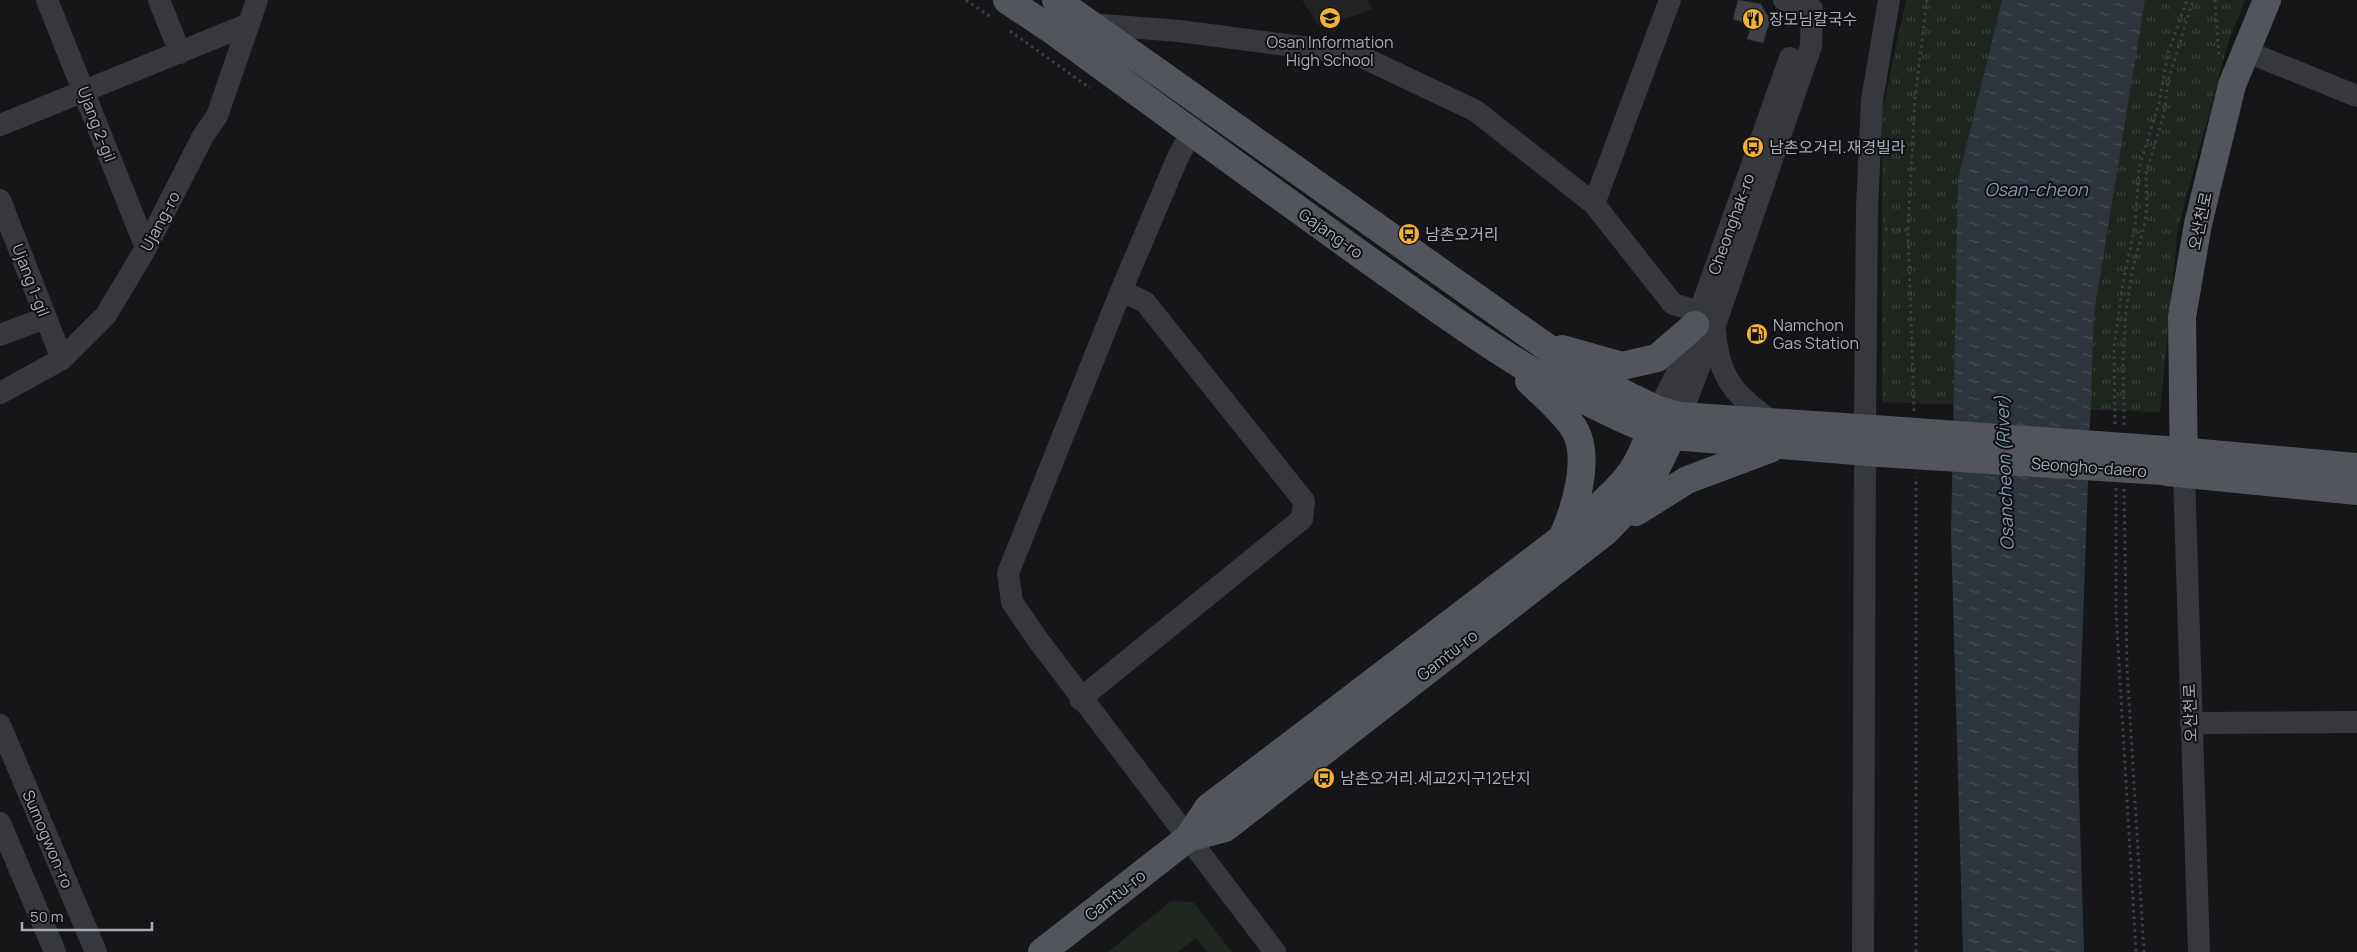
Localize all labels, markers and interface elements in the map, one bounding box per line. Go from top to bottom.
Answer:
school or university icon: Osan Information High School [1318,6,1342,30]
restaurant icon: 장모님칼국수 [1741,7,1765,31]
place label: 장모님칼국수 [1769,8,1857,30]
place label: Osan Information High School [1267,31,1393,71]
street label: Ujang 2-gil [73,83,121,165]
bus stop icon: 남촌오거리.재경빌라 [1741,135,1765,159]
place label: 남촌오거리.재경빌라 [1769,136,1906,158]
street label: Cheonghak-ro [1702,170,1760,278]
water label: Osan-cheon [1984,177,2089,201]
street label: Ujang-ro [135,187,185,255]
street label: 오산천로 [2183,190,2217,252]
street label: Gajang-ro [1294,203,1368,263]
bus stop icon: 남촌오거리 [1397,222,1421,246]
place label: 남촌오거리 [1425,223,1499,245]
street label: Ujang 1-gil [7,240,55,320]
place label: Namchon Gas Station [1773,314,1859,354]
fuel station icon: Namchon Gas Station [1745,322,1769,346]
water label: Osancheon (River) [1989,395,2019,551]
street label: Seongho-daero [2030,452,2148,482]
street label: Gamtu-ro [1412,624,1482,686]
street label: 오산천로 [2178,683,2202,743]
bus stop icon: 남촌오거리.세교2지구12단지 [1312,766,1336,790]
place label: 남촌오거리.세교2지구12단지 [1340,767,1530,789]
street label: Sumogwon-ro [17,787,79,891]
street label: Gamtu-ro [1080,864,1150,926]
scale bar [22,900,152,932]
text: 50 m [30,906,64,927]

